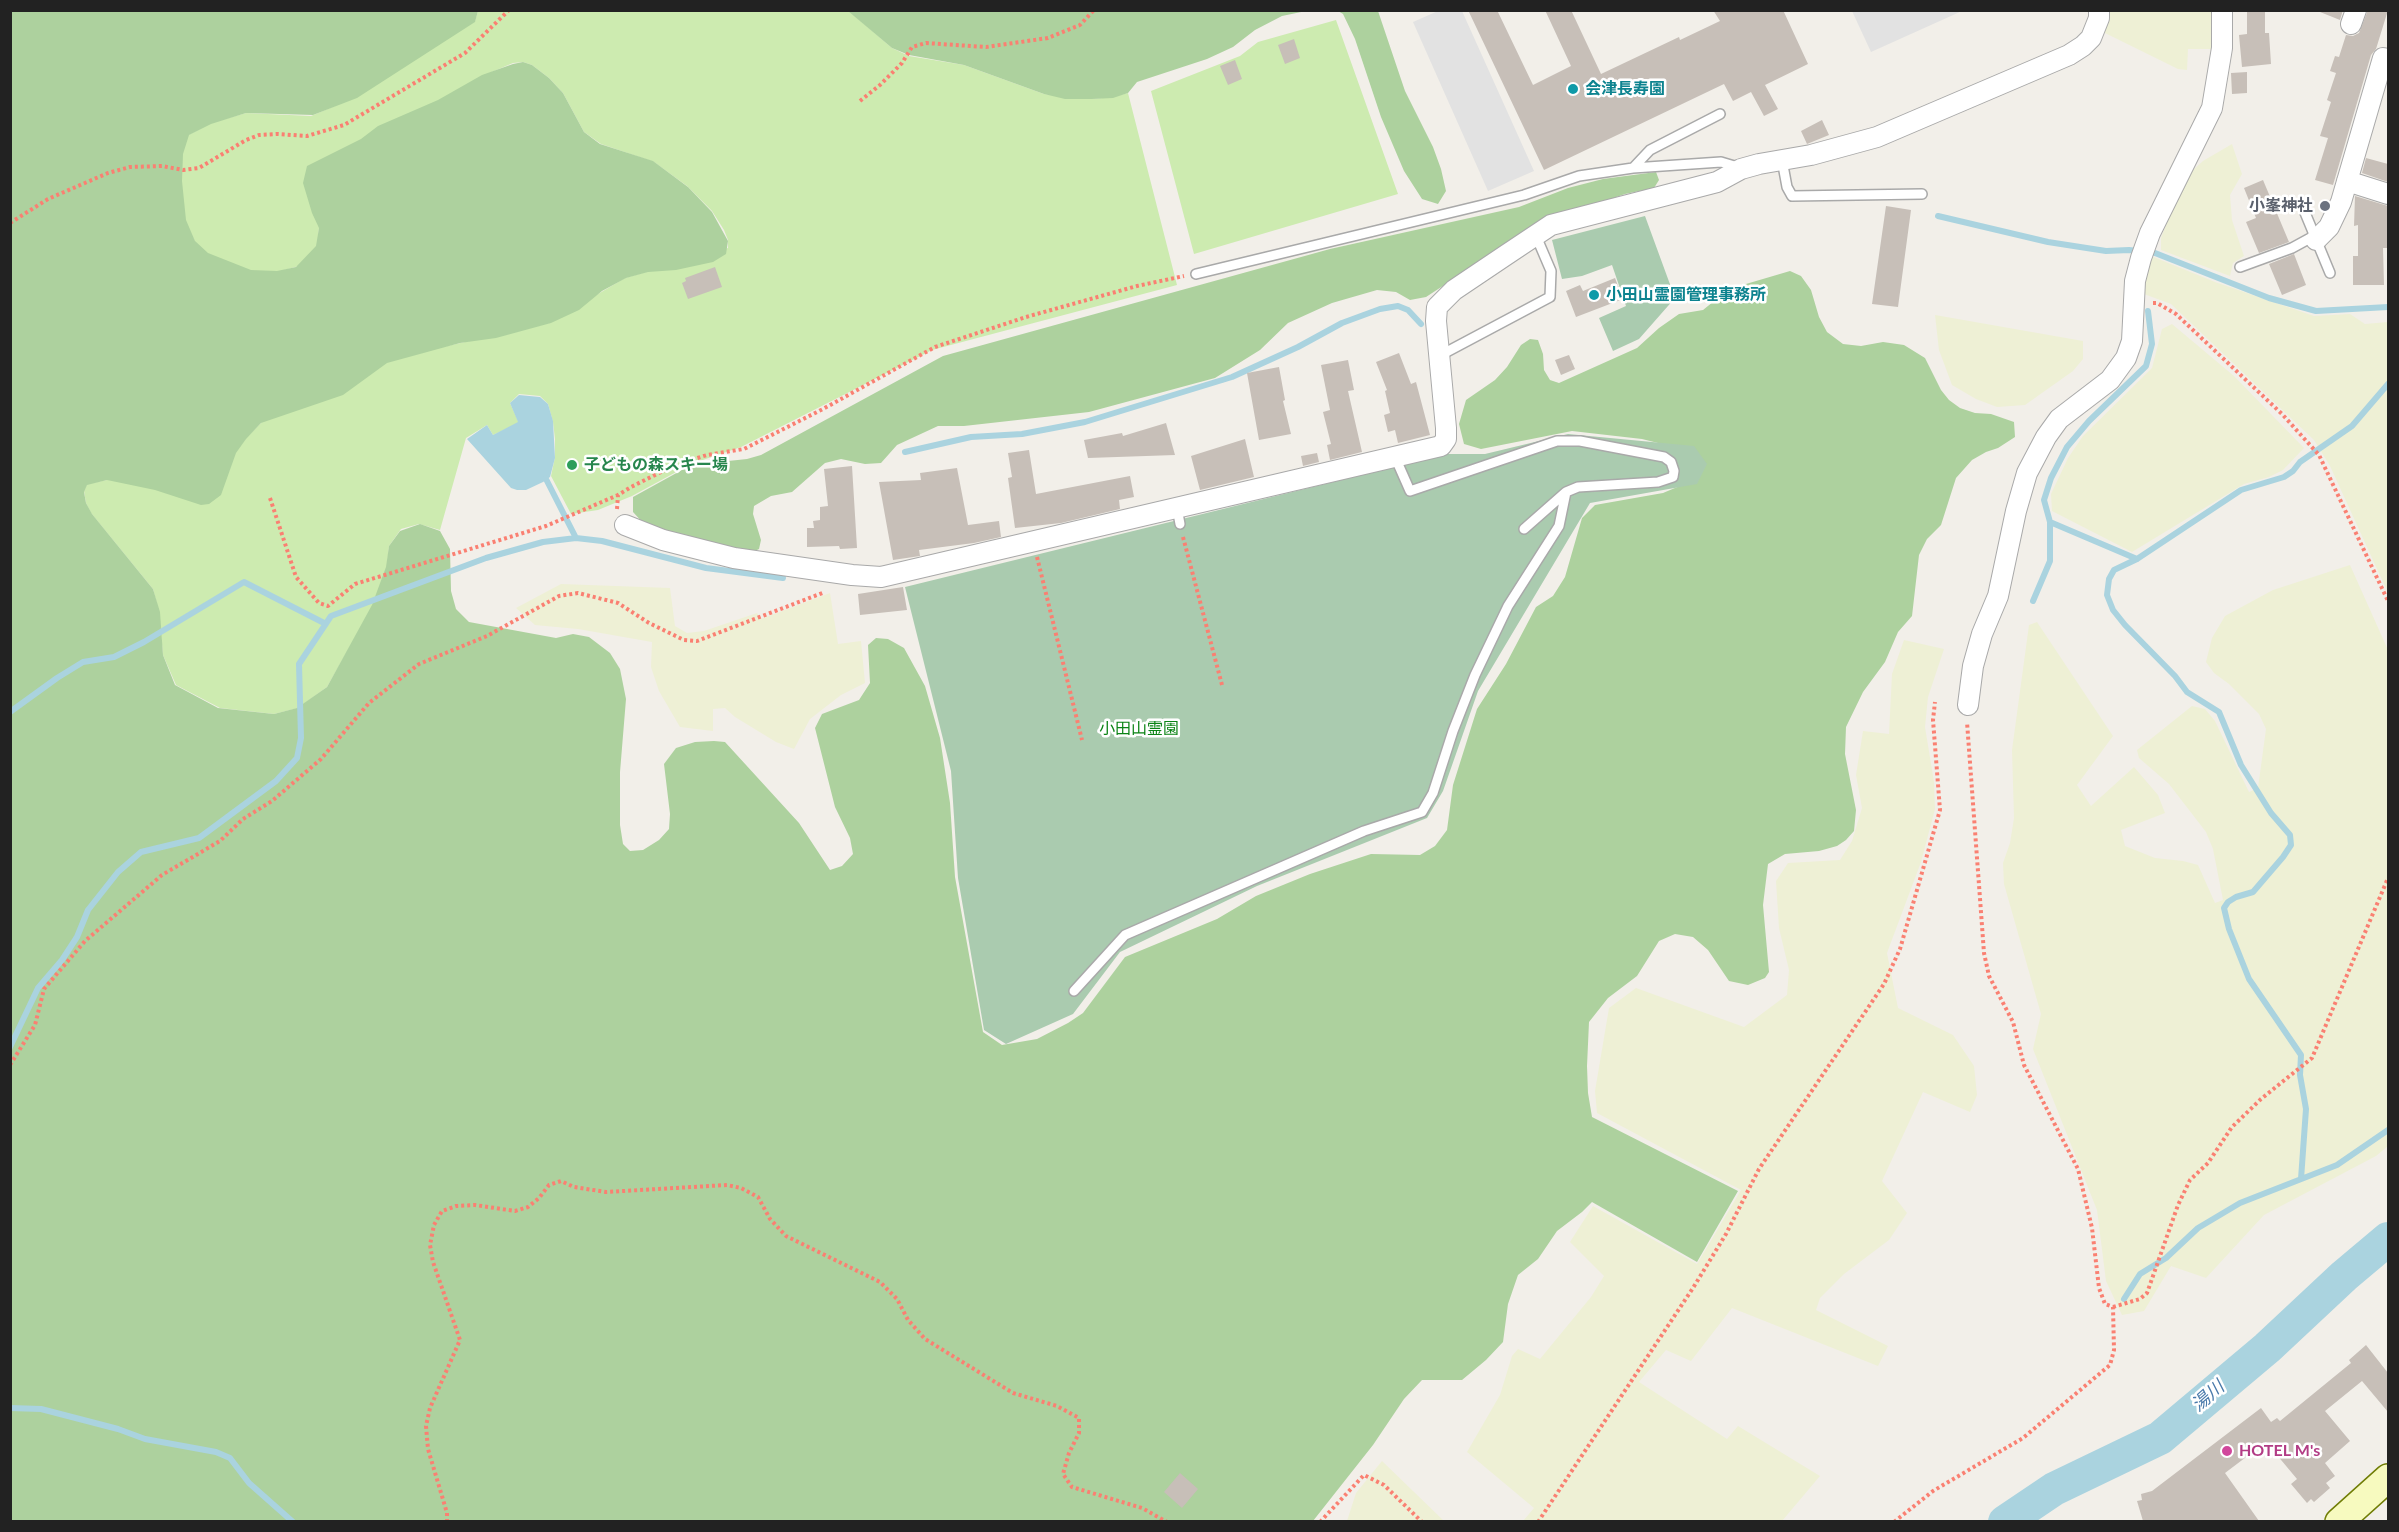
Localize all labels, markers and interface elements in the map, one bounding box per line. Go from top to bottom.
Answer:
place label: 会津長寿園 [1585,79,1665,99]
marker: 会津長寿園 [1566,82,1580,96]
place label: 小峯神社 [2249,196,2313,216]
marker: 小峯神社 [2318,199,2332,213]
place label: 小田山霊園管理事務所 [1606,285,1766,305]
marker: 小田山霊園管理事務所 [1587,288,1601,302]
place label: 子どもの森スキー場 [584,455,728,475]
marker: 子どもの森スキー場 [565,458,579,472]
park label: 小田山霊園 [1099,719,1179,739]
water label: 湯川 [2187,1376,2229,1416]
place label: HOTEL M's [2239,1441,2320,1461]
marker: HOTEL M's [2220,1444,2234,1458]

